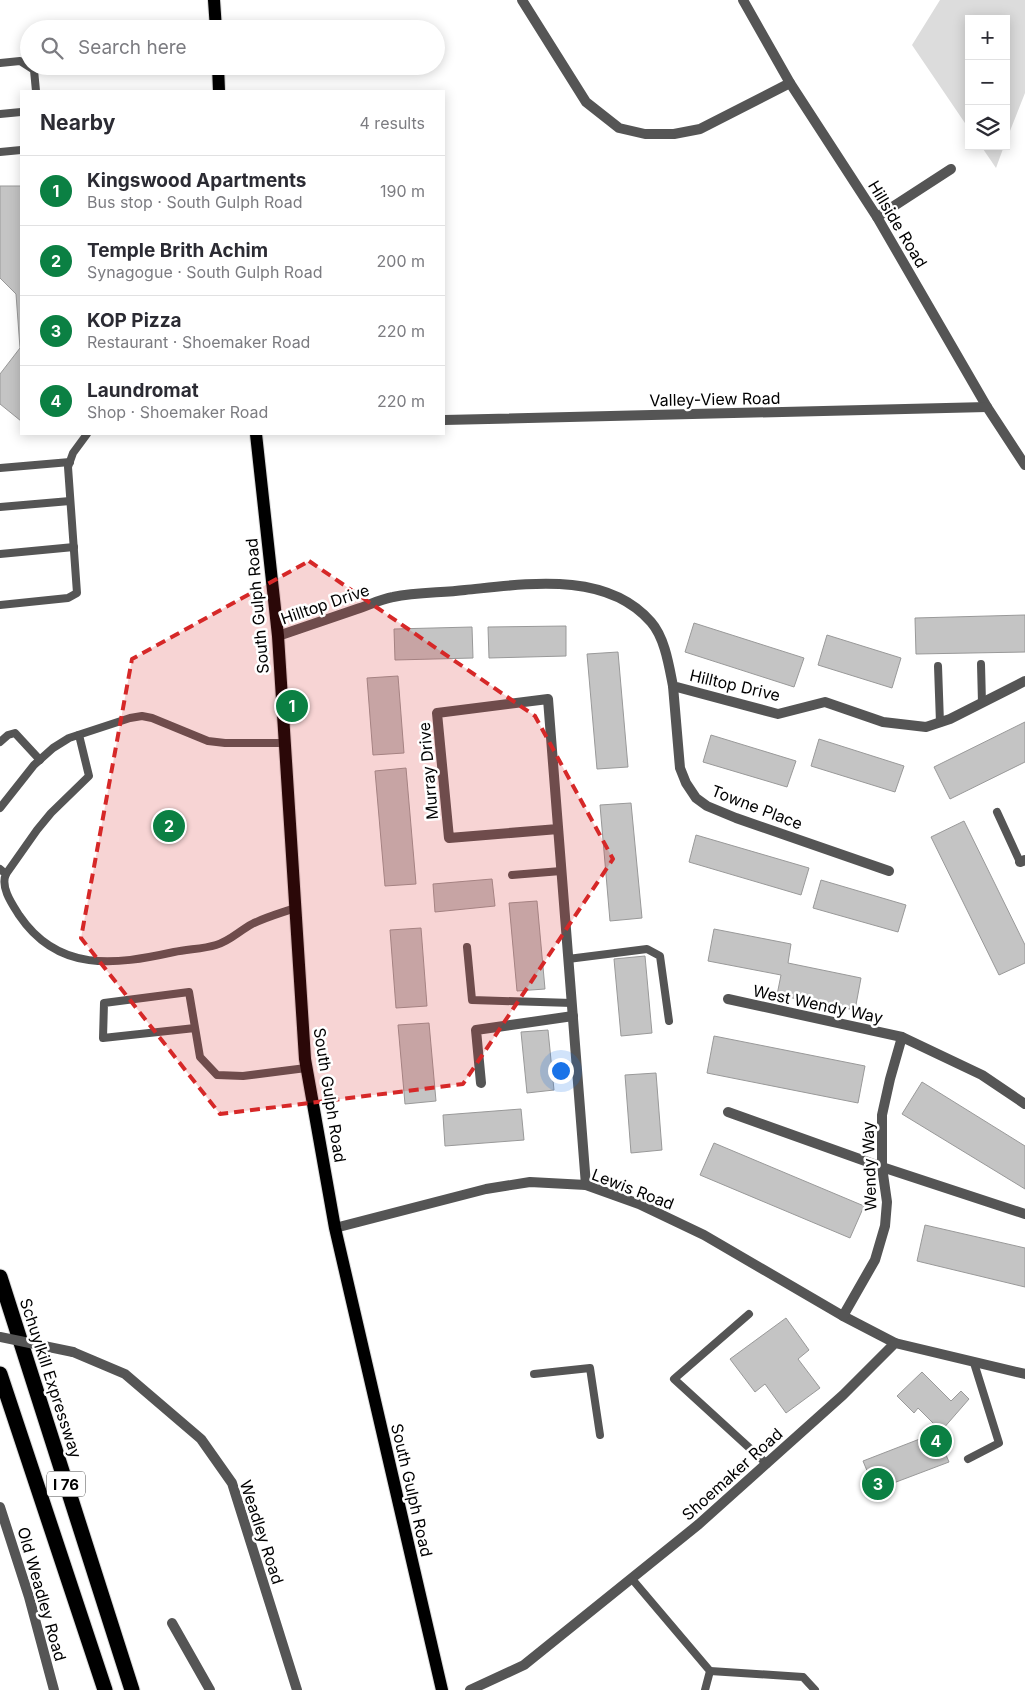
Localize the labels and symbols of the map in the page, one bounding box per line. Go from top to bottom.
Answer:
street label: Hillside Road [864,177,932,271]
street label: Valley-View Road [649,388,781,410]
street label: South Gulph Road [241,537,273,675]
street label: Hilltop Drive [278,580,372,628]
street label: Hilltop Drive [688,665,782,705]
pin: 1 [276,687,308,725]
street label: Murray Drive [414,721,442,821]
street label: Towne Place [708,780,806,834]
pin: 2 [153,807,185,845]
street label: West Wendy Way [751,980,885,1028]
street label: South Gulph Road [309,1026,351,1164]
your location [548,1058,574,1084]
street label: Wendy Way [857,1121,881,1211]
street label: Lewis Road [589,1164,677,1214]
street label: Schuylkill Expressway [16,1295,86,1461]
street label: South Gulph Road [387,1421,437,1559]
pin: 4 [920,1422,952,1460]
street label: Shoemaker Road [678,1424,786,1524]
pin: 3 [862,1465,894,1503]
road number: I 76 [47,1472,85,1496]
street label: Weadley Road [236,1477,288,1587]
street label: Old Weadley Road [13,1525,71,1663]

